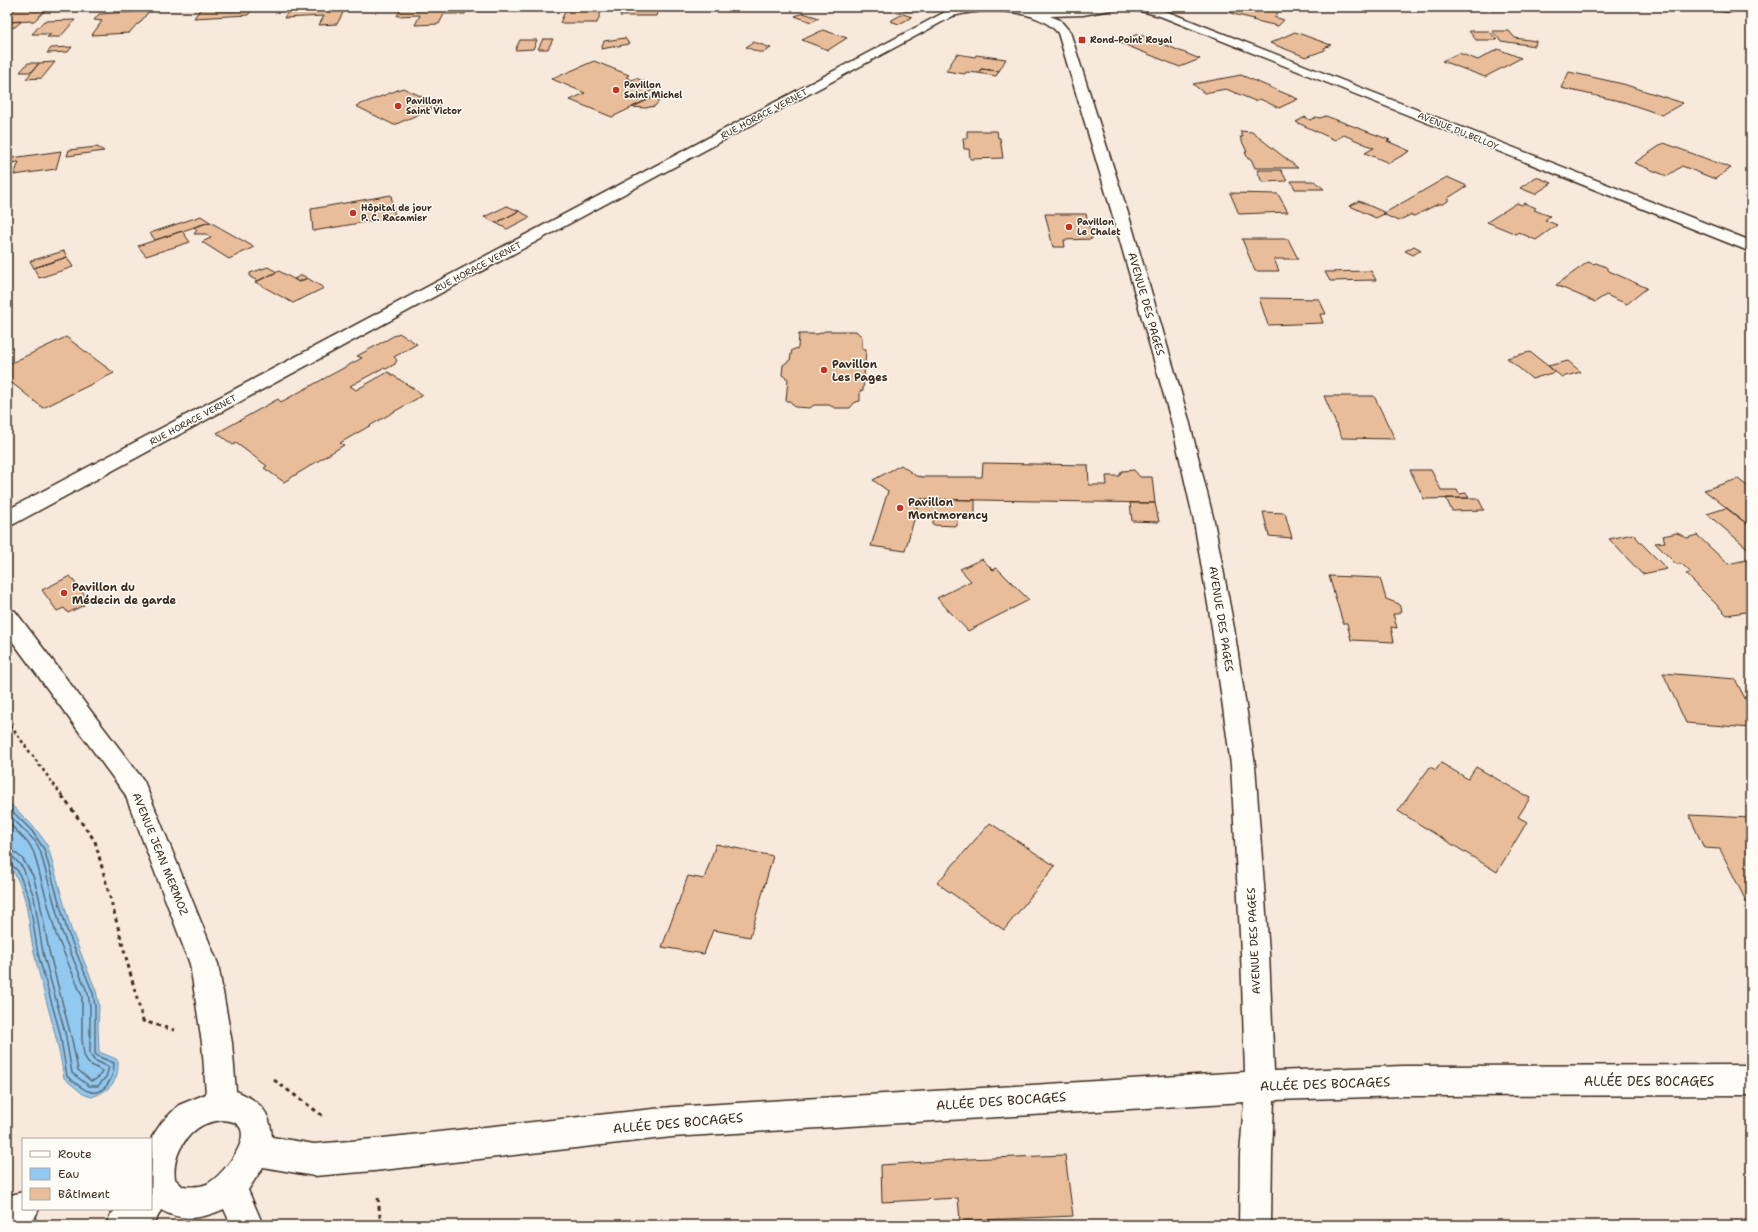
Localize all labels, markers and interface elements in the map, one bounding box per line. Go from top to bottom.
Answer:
place label: Rond-Point Royal [1090,34,1172,46]
marker: Rond-Point Royal [1077,35,1087,45]
place label: Pavillon Saint Michel [624,79,682,101]
marker: Pavillon Saint Michel [611,85,621,95]
street label: RUE HORACE VERNET [719,86,810,142]
place label: Pavillon Saint Victor [406,95,462,117]
marker: Pavillon Saint Victor [393,101,403,111]
street label: AVENUE DU BELLOY [1416,109,1501,153]
place label: Hôpital de jour P. C. Racamier [361,202,432,224]
marker: Hôpital de jour P. C. Racamier [348,208,358,218]
place label: Pavillon Le Chalet [1077,216,1121,238]
marker: Pavillon Le Chalet [1064,222,1074,232]
street label: RUE HORACE VERNET [433,239,524,295]
street label: AVENUE DES PAGES [1124,251,1168,357]
place label: Pavillon Les Pages [832,357,888,385]
marker: Pavillon Les Pages [819,365,829,375]
street label: RUE HORACE VERNET [148,392,239,448]
place label: Pavillon Montmorency [908,495,988,523]
marker: Pavillon Montmorency [895,503,905,513]
street label: AVENUE DES PAGES [1205,565,1237,673]
place label: Pavillon du Médecin de garde [72,580,177,608]
marker: Pavillon du Médecin de garde [59,588,69,598]
street label: AVENUE JEAN MERMOZ [128,790,192,918]
street label: AVENUE DES PAGES [1244,887,1264,995]
street label: ALLÉE DES BOCAGES [1259,1072,1391,1095]
street label: ALLÉE DES BOCAGES [1584,1072,1714,1090]
street label: ALLÉE DES BOCAGES [935,1087,1067,1114]
street label: ALLÉE DES BOCAGES [612,1108,744,1137]
legend [22,1138,152,1210]
text: Route [58,1146,92,1162]
text: Eau [58,1166,80,1182]
text: Bâtiment [58,1186,110,1202]

